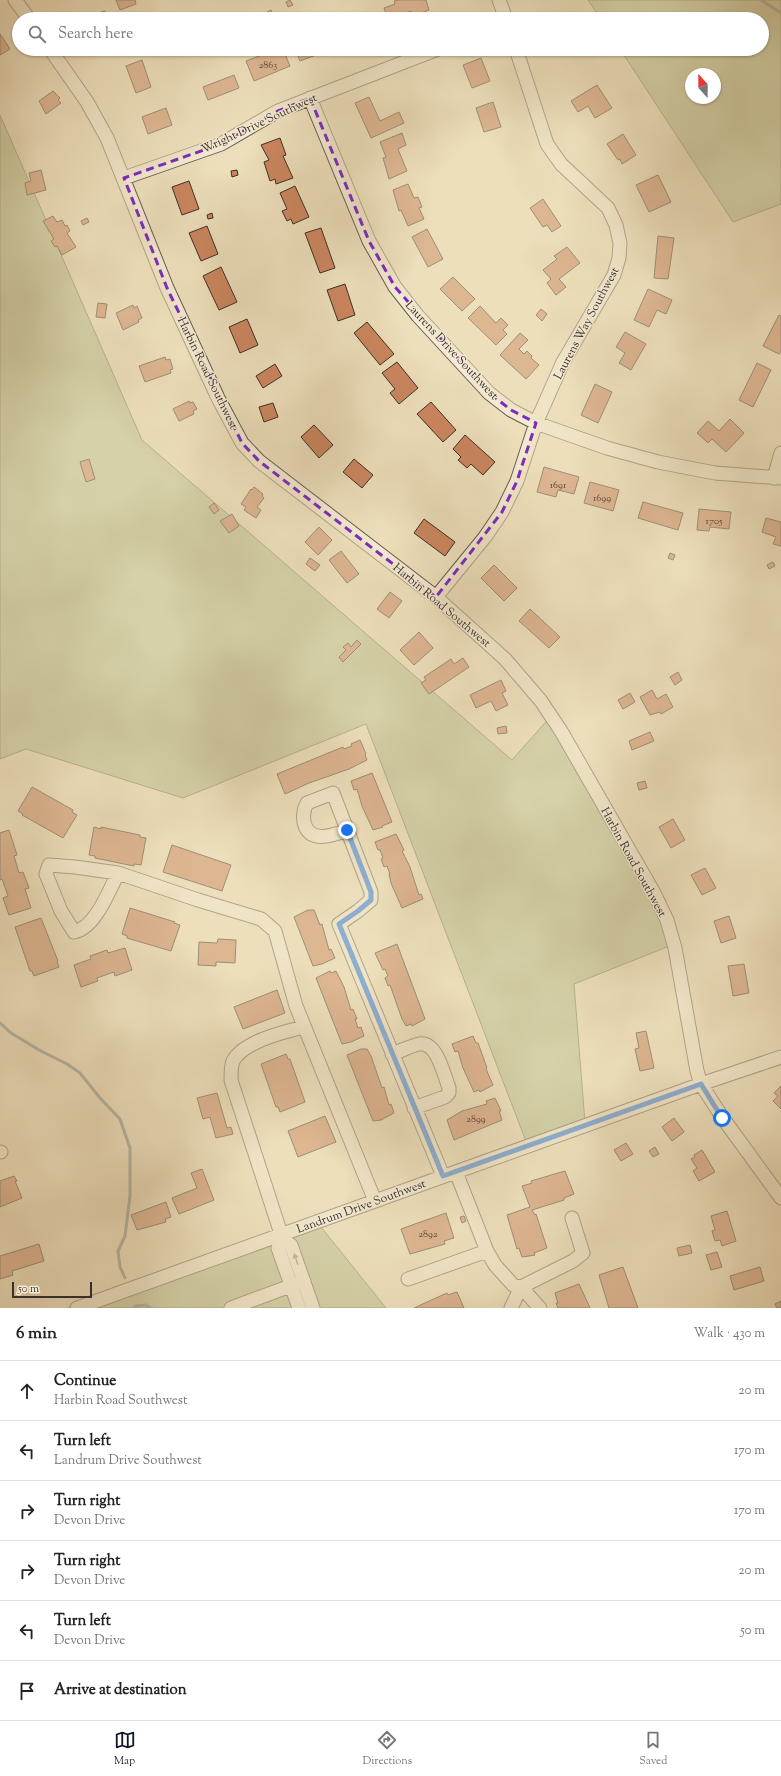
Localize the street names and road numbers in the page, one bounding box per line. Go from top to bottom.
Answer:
street label: Wright Drive Southwest [199,89,320,159]
street label: Laurens Way Southwest [550,264,624,383]
street label: Laurens Drive Southwest [400,297,502,404]
street label: Harbin Road Southwest [172,314,242,433]
street label: Harbin Road Southwest [388,559,494,652]
street label: Harbin Road Southwest [595,804,671,921]
street label: Landrum Drive Southwest [294,1175,429,1239]

